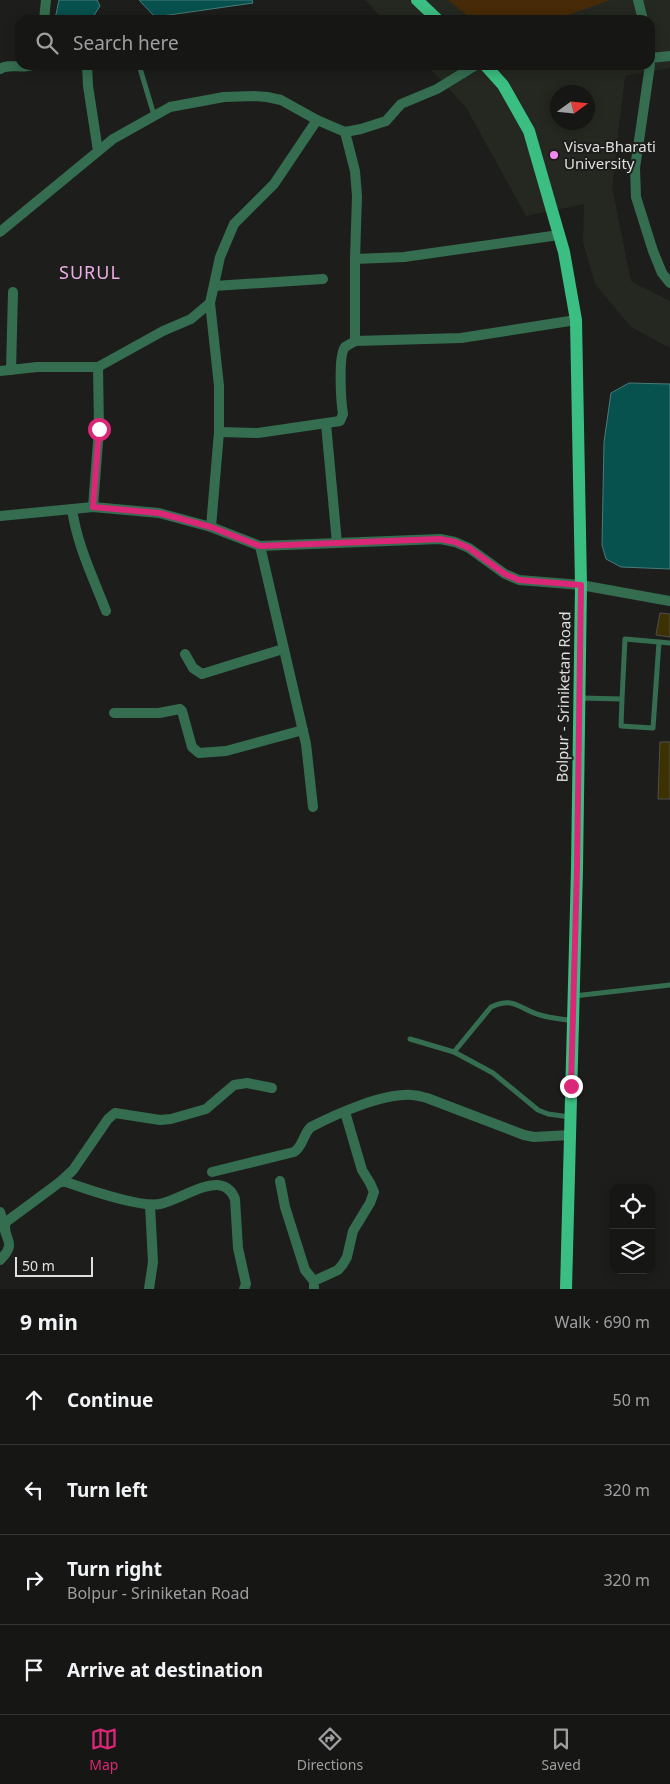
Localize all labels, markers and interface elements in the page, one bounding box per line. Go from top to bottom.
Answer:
search box [15,15,655,70]
icon: search [33,29,61,57]
text: Search here [73,30,179,56]
north arrow [550,85,595,130]
place label: Visva-Bharati University [564,136,656,173]
marker: Visva-Bharati University [548,149,560,161]
district label: SURUL [59,260,121,284]
route start [88,418,111,441]
street label: Bolpur - Sriniketan Road [552,611,574,783]
route end [560,1075,583,1098]
map controls [610,1184,655,1274]
button: locate [610,1184,655,1229]
button: layers [610,1229,655,1274]
scale bar [15,1254,92,1277]
text: 50 m [22,1256,55,1275]
text: 9 min [20,1308,78,1336]
text: Walk · 690 m [555,1311,650,1333]
icon: ahead [20,1386,48,1414]
text: Continue [67,1387,153,1413]
text: 50 m [613,1389,650,1411]
icon: left [20,1476,48,1504]
text: Turn left [67,1477,148,1503]
text: 320 m [603,1479,650,1501]
text: Turn right [67,1556,162,1582]
icon: right [20,1566,48,1594]
text: 320 m [603,1569,650,1591]
text: Bolpur - Sriniketan Road [67,1582,249,1604]
icon: arrive [20,1656,48,1684]
text: Arrive at destination [67,1657,263,1683]
tab: Map [89,1725,118,1774]
tab: Directions [297,1725,363,1774]
tab: Saved [542,1725,581,1774]

